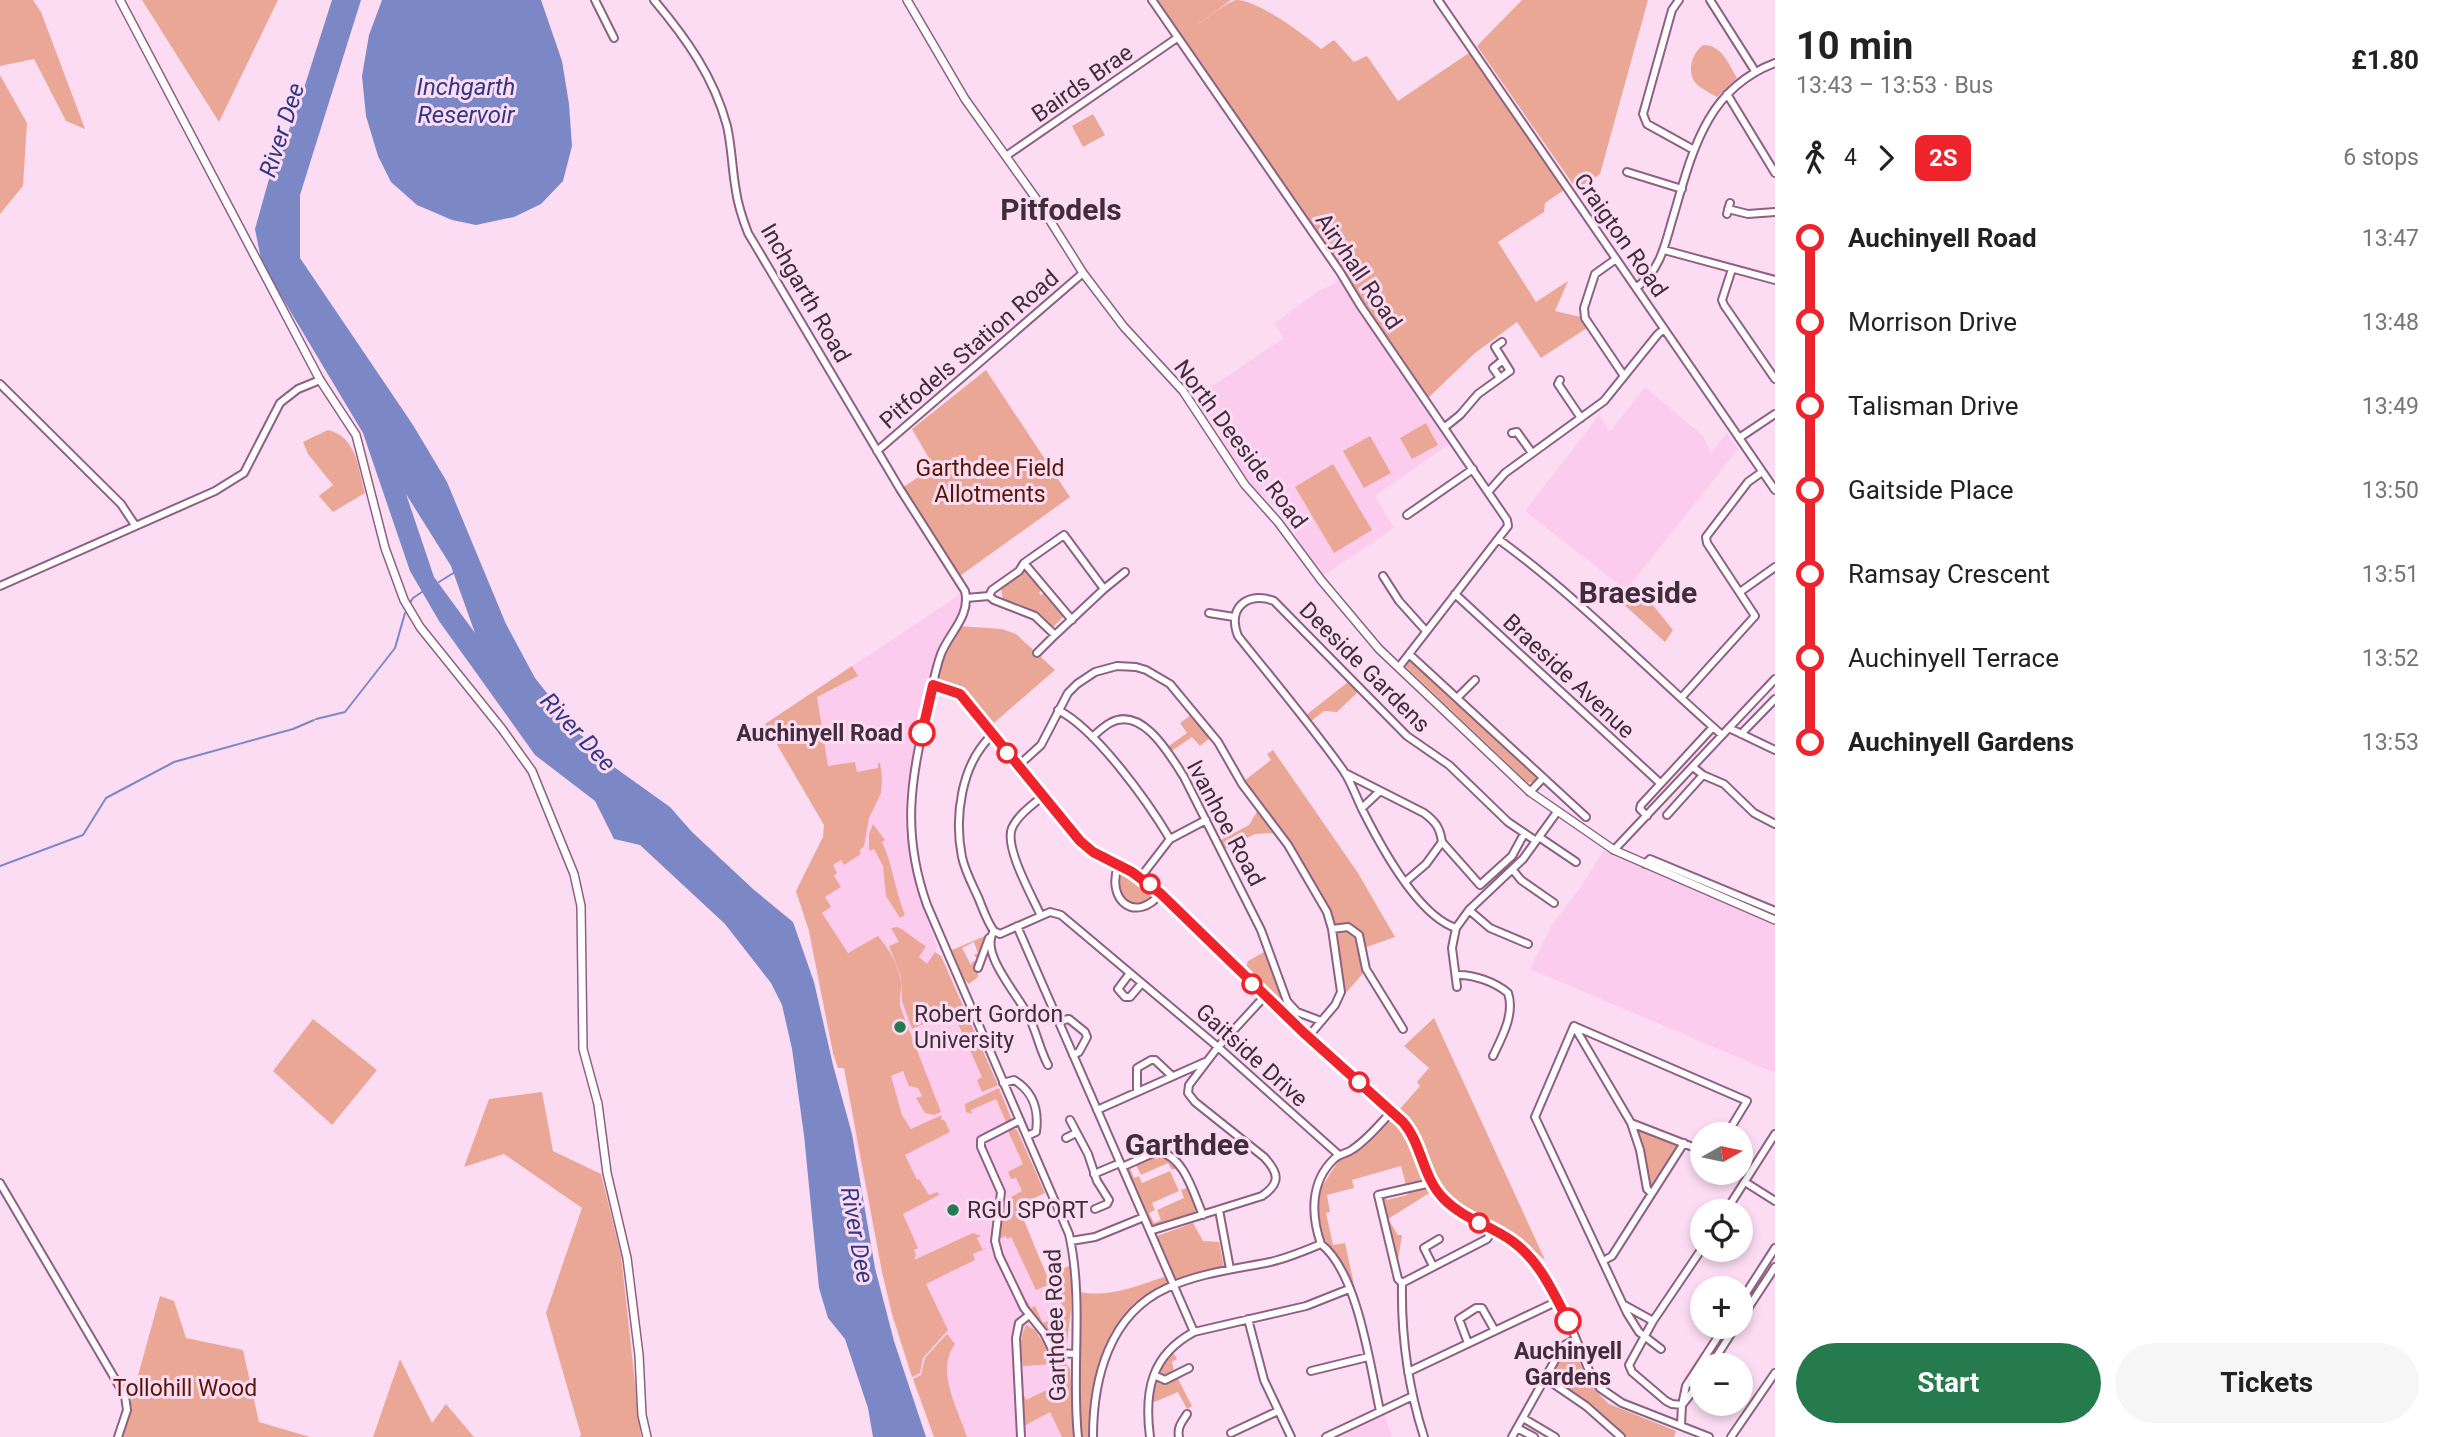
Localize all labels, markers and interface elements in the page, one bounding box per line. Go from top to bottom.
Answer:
text: 10 min [1796,24,1913,68]
street label: Bairds Brae [1027,39,1138,128]
text: £1.80 [2351,45,2419,75]
text: 13:43 – 13:53 · Bus [1796,72,1993,99]
water label: Inchgarth Reservoir [417,73,516,129]
water label: River Dee [254,79,310,181]
icon: walk [1796,139,1834,177]
icon: forward [1867,139,1905,177]
text: 4 [1844,144,1857,171]
text: 2S [1929,144,1957,172]
text: 6 stops [2343,144,2419,171]
street label: Craigton Road [1568,168,1673,302]
district label: Pitfodels [1000,192,1122,227]
street label: Airyhall Road [1310,208,1407,335]
street label: Inchgarth Road [755,219,856,368]
text: Auchinyell Road [1848,223,2037,253]
text: 13:47 [2362,225,2419,252]
street label: Pitfodels Station Road [874,264,1064,434]
text: Morrison Drive [1848,307,2017,337]
text: 13:48 [2362,309,2419,336]
street label: North Deeside Road [1168,355,1313,534]
text: Talisman Drive [1848,391,2018,421]
text: 13:49 [2362,393,2419,420]
park label: Garthdee Field Allotments [916,455,1064,508]
text: Gaitside Place [1848,475,2014,505]
text: 13:50 [2362,477,2419,504]
text: Ramsay Crescent [1848,559,2050,589]
text: 13:51 [2362,561,2419,588]
district label: Braeside [1579,575,1697,610]
street label: Deeside Gardens [1294,597,1435,738]
street label: Braeside Avenue [1497,609,1640,744]
text: Auchinyell Terrace [1848,643,2059,673]
text: 13:52 [2362,645,2419,672]
water label: River Dee [535,687,621,777]
place label: Auchinyell Road [736,720,903,747]
marker: Auchinyell Road [909,720,935,746]
text: Auchinyell Gardens [1848,727,2074,757]
text: 13:53 [2362,729,2419,756]
unlabelled marker [997,743,1017,763]
street label: Ivanhoe Road [1181,756,1270,891]
unlabelled marker [1140,874,1160,894]
unlabelled marker [1242,974,1262,994]
street label: Gaitside Drive [1190,998,1313,1113]
place label: Robert Gordon University [914,1001,1063,1054]
marker: Robert Gordon University [892,1019,908,1035]
unlabelled marker [1349,1072,1369,1092]
north arrow [1690,1122,1754,1185]
map controls [1690,1122,1753,1416]
district label: Garthdee [1125,1127,1249,1162]
water label: River Dee [835,1185,879,1285]
place label: RGU SPORT [967,1197,1089,1224]
button: locate [1690,1199,1753,1262]
marker: RGU SPORT [945,1202,961,1218]
unlabelled marker [1469,1213,1489,1233]
street label: Garthdee Road [1039,1248,1072,1402]
button: + [1690,1276,1753,1339]
marker: Auchinyell Gardens [1555,1308,1581,1334]
place label: Auchinyell Gardens [1514,1338,1622,1391]
button: Start [1796,1343,2101,1423]
button: Tickets [2115,1343,2419,1423]
button: − [1690,1353,1753,1416]
park label: Tollohill Wood [113,1375,257,1402]

